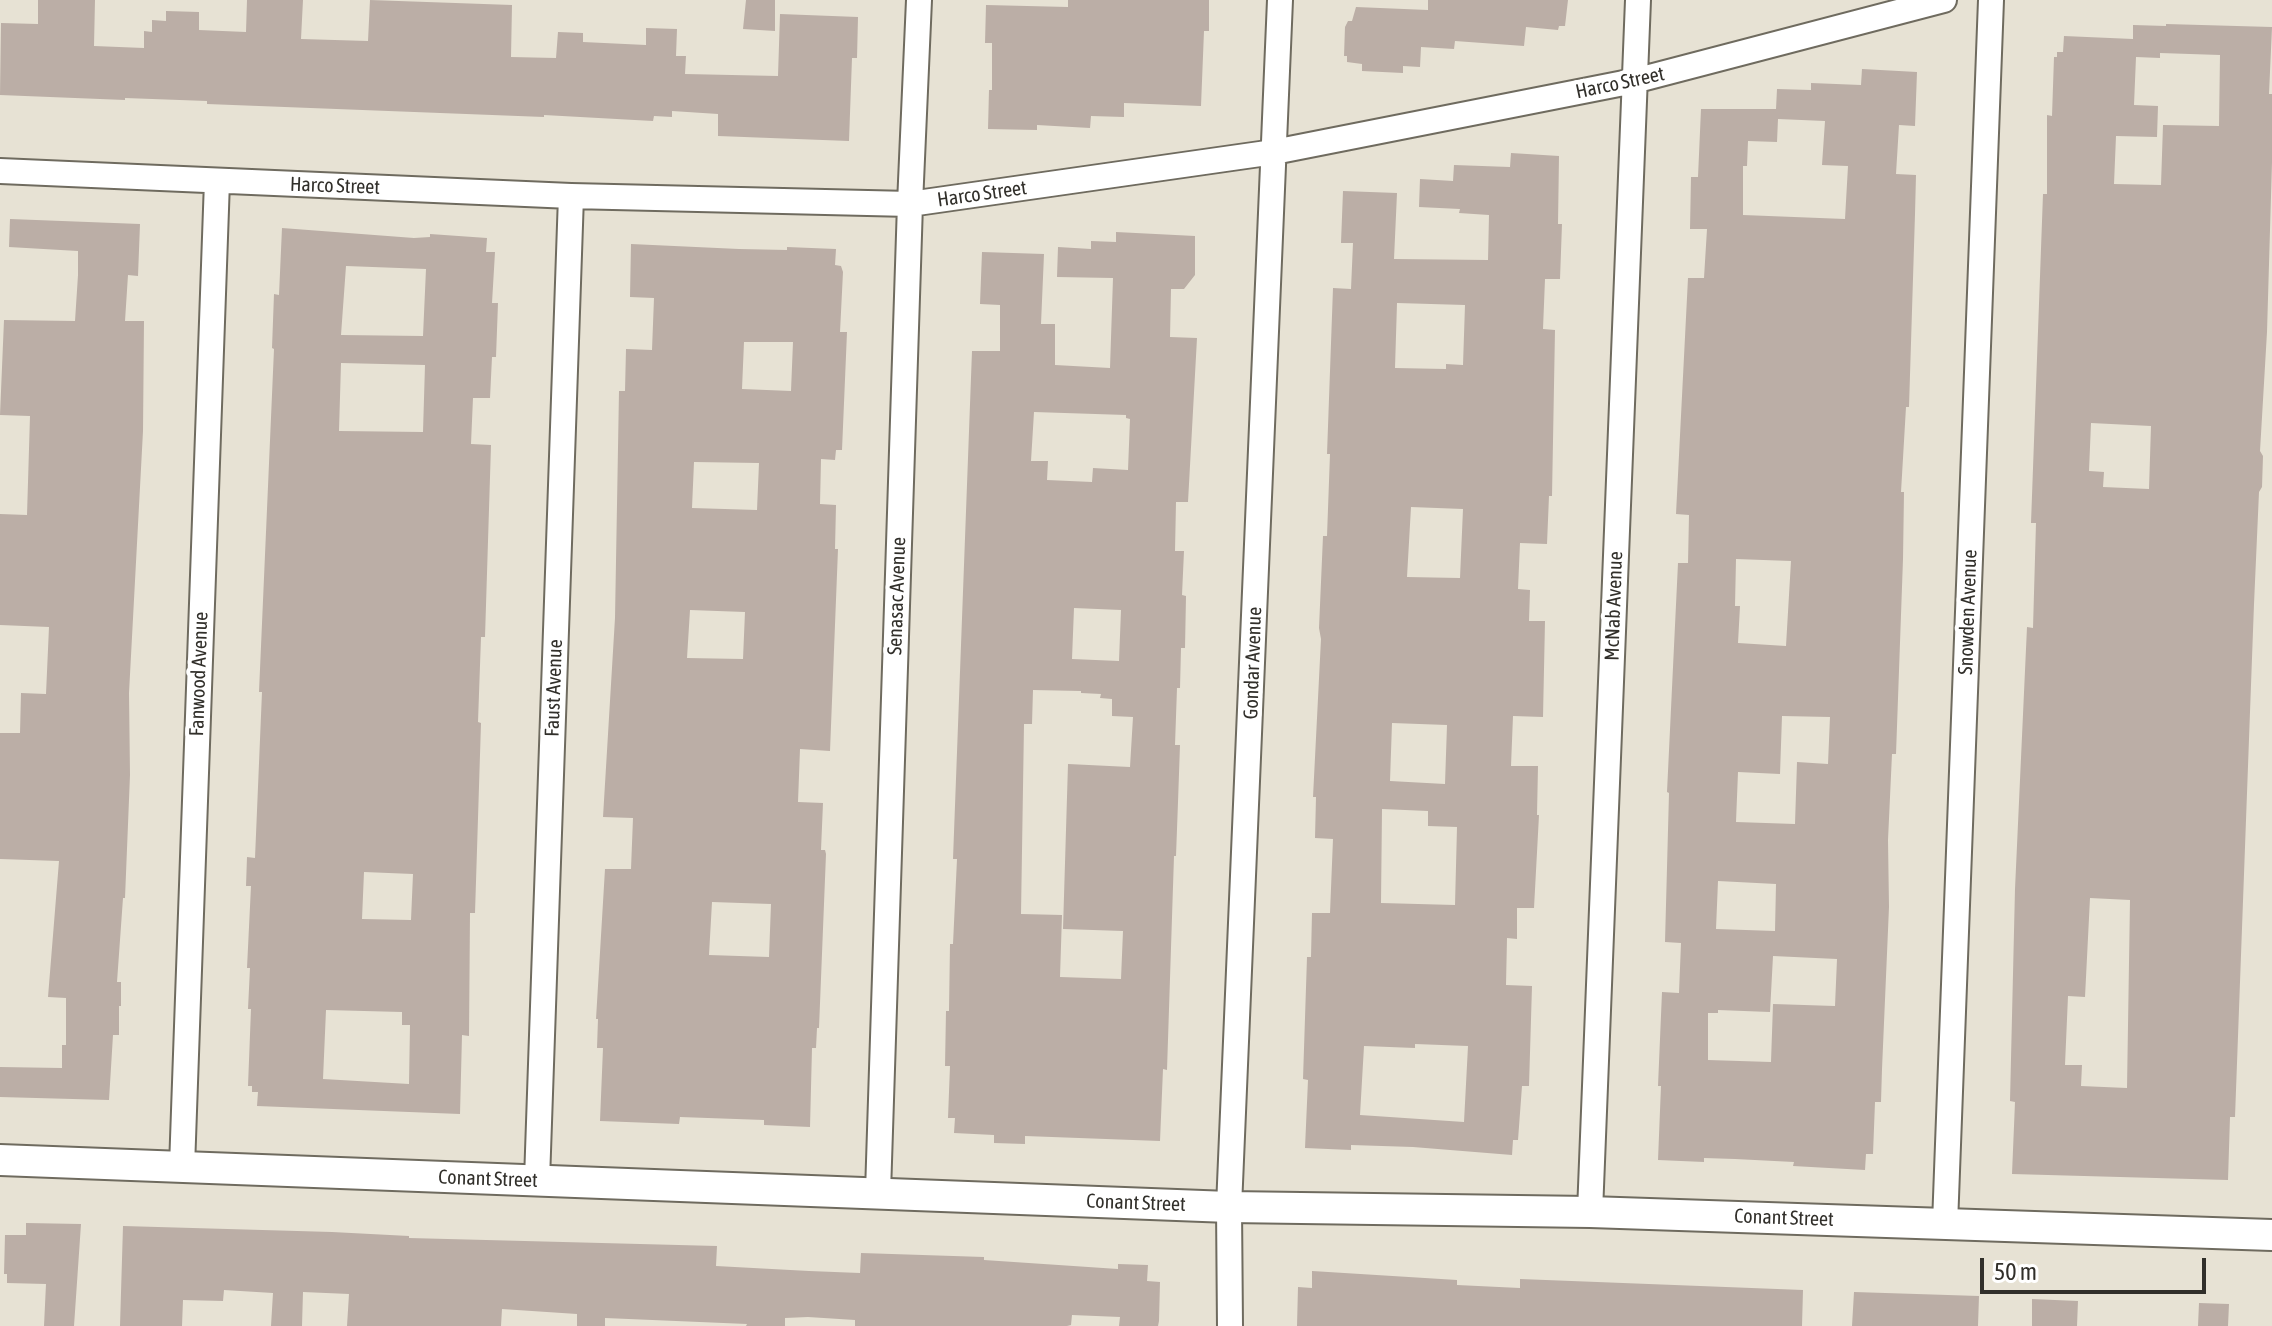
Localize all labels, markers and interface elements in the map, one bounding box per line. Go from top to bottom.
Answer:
street label: Harco Street [1573,62,1667,104]
street label: Harco Street [289,172,381,200]
street label: Harco Street [936,176,1028,212]
street label: Senasac Avenue [883,536,911,656]
street label: Snowden Avenue [1954,549,1982,675]
street label: McNab Avenue [1600,551,1628,661]
street label: Gondar Avenue [1239,606,1267,720]
street label: Fanwood Avenue [185,611,213,737]
street label: Faust Avenue [540,639,568,737]
street label: Conant Street [438,1165,538,1193]
street label: Conant Street [1086,1189,1186,1217]
street label: Conant Street [1734,1204,1834,1232]
scale bar [1984,1242,2210,1292]
text: 50 m [1994,1258,2037,1285]

